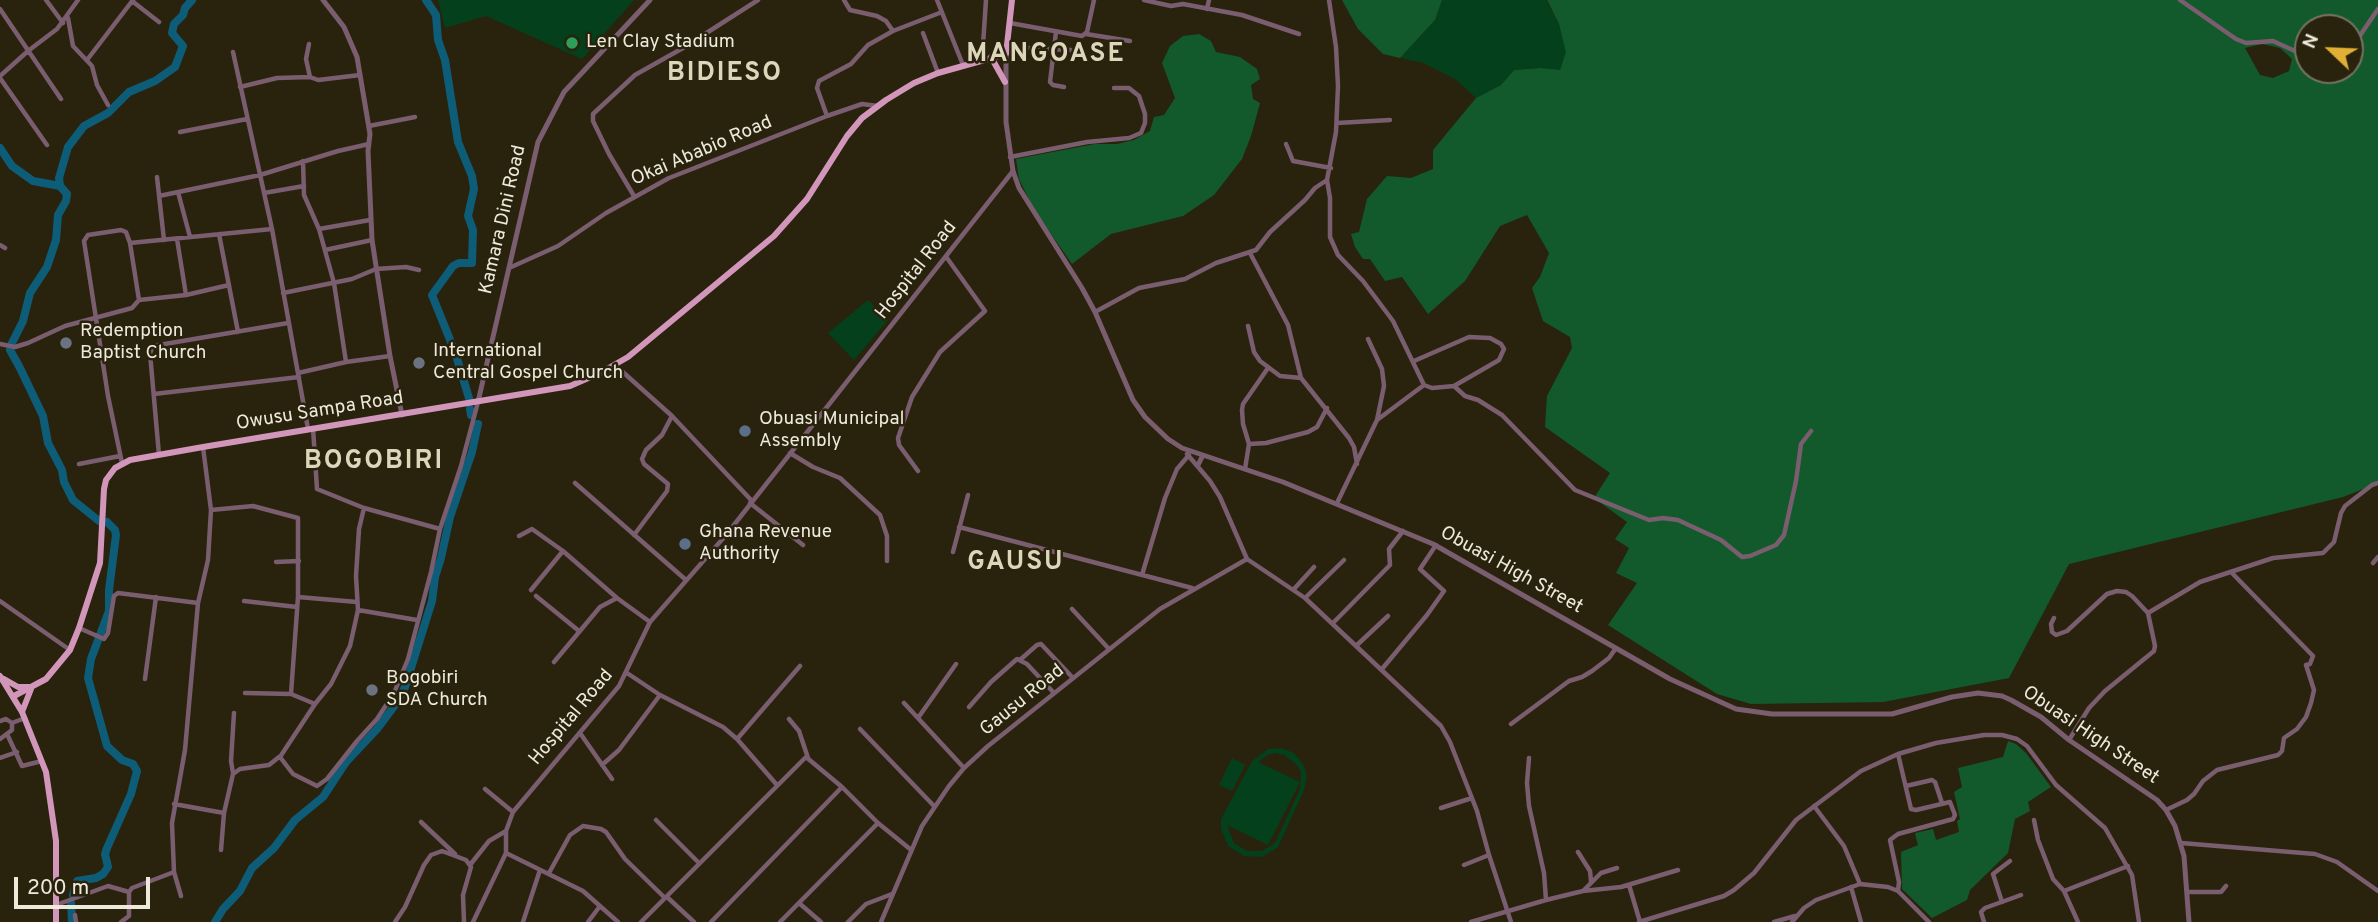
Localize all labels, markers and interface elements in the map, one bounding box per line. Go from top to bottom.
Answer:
north arrow [2294,14,2364,84]
text: N [2298,31,2325,53]
place label: Len Clay Stadium [586,32,735,54]
marker: Len Clay Stadium [564,35,580,51]
district label: MANGOASE [967,40,1125,72]
district label: BIDIESO [668,59,782,91]
street label: Okai Ababio Road [628,112,776,192]
street label: Kamara Dini Road [476,143,532,297]
street label: Hospital Road [871,217,963,325]
place label: Redemption Baptist Church [80,321,206,365]
marker: Redemption Baptist Church [58,335,74,351]
place label: International Central Gospel Church [433,341,623,385]
marker: International Central Gospel Church [411,355,427,371]
street label: Owusu Sampa Road [235,388,405,436]
place label: Obuasi Municipal Assembly [759,409,905,453]
marker: Obuasi Municipal Assembly [737,423,753,439]
district label: BOGOBIRI [305,447,443,479]
place label: Ghana Revenue Authority [699,522,832,566]
street label: Obuasi High Street [1436,522,1586,620]
marker: Ghana Revenue Authority [677,536,693,552]
district label: GAUSU [968,548,1064,580]
street label: Gausu Road [976,660,1070,742]
street label: Hospital Road [525,665,619,771]
place label: Bogobiri SDA Church [386,668,488,712]
marker: Bogobiri SDA Church [364,682,380,698]
street label: Obuasi High Street [2017,682,2163,790]
scale bar [18,862,154,906]
text: 200 m [27,875,89,902]

